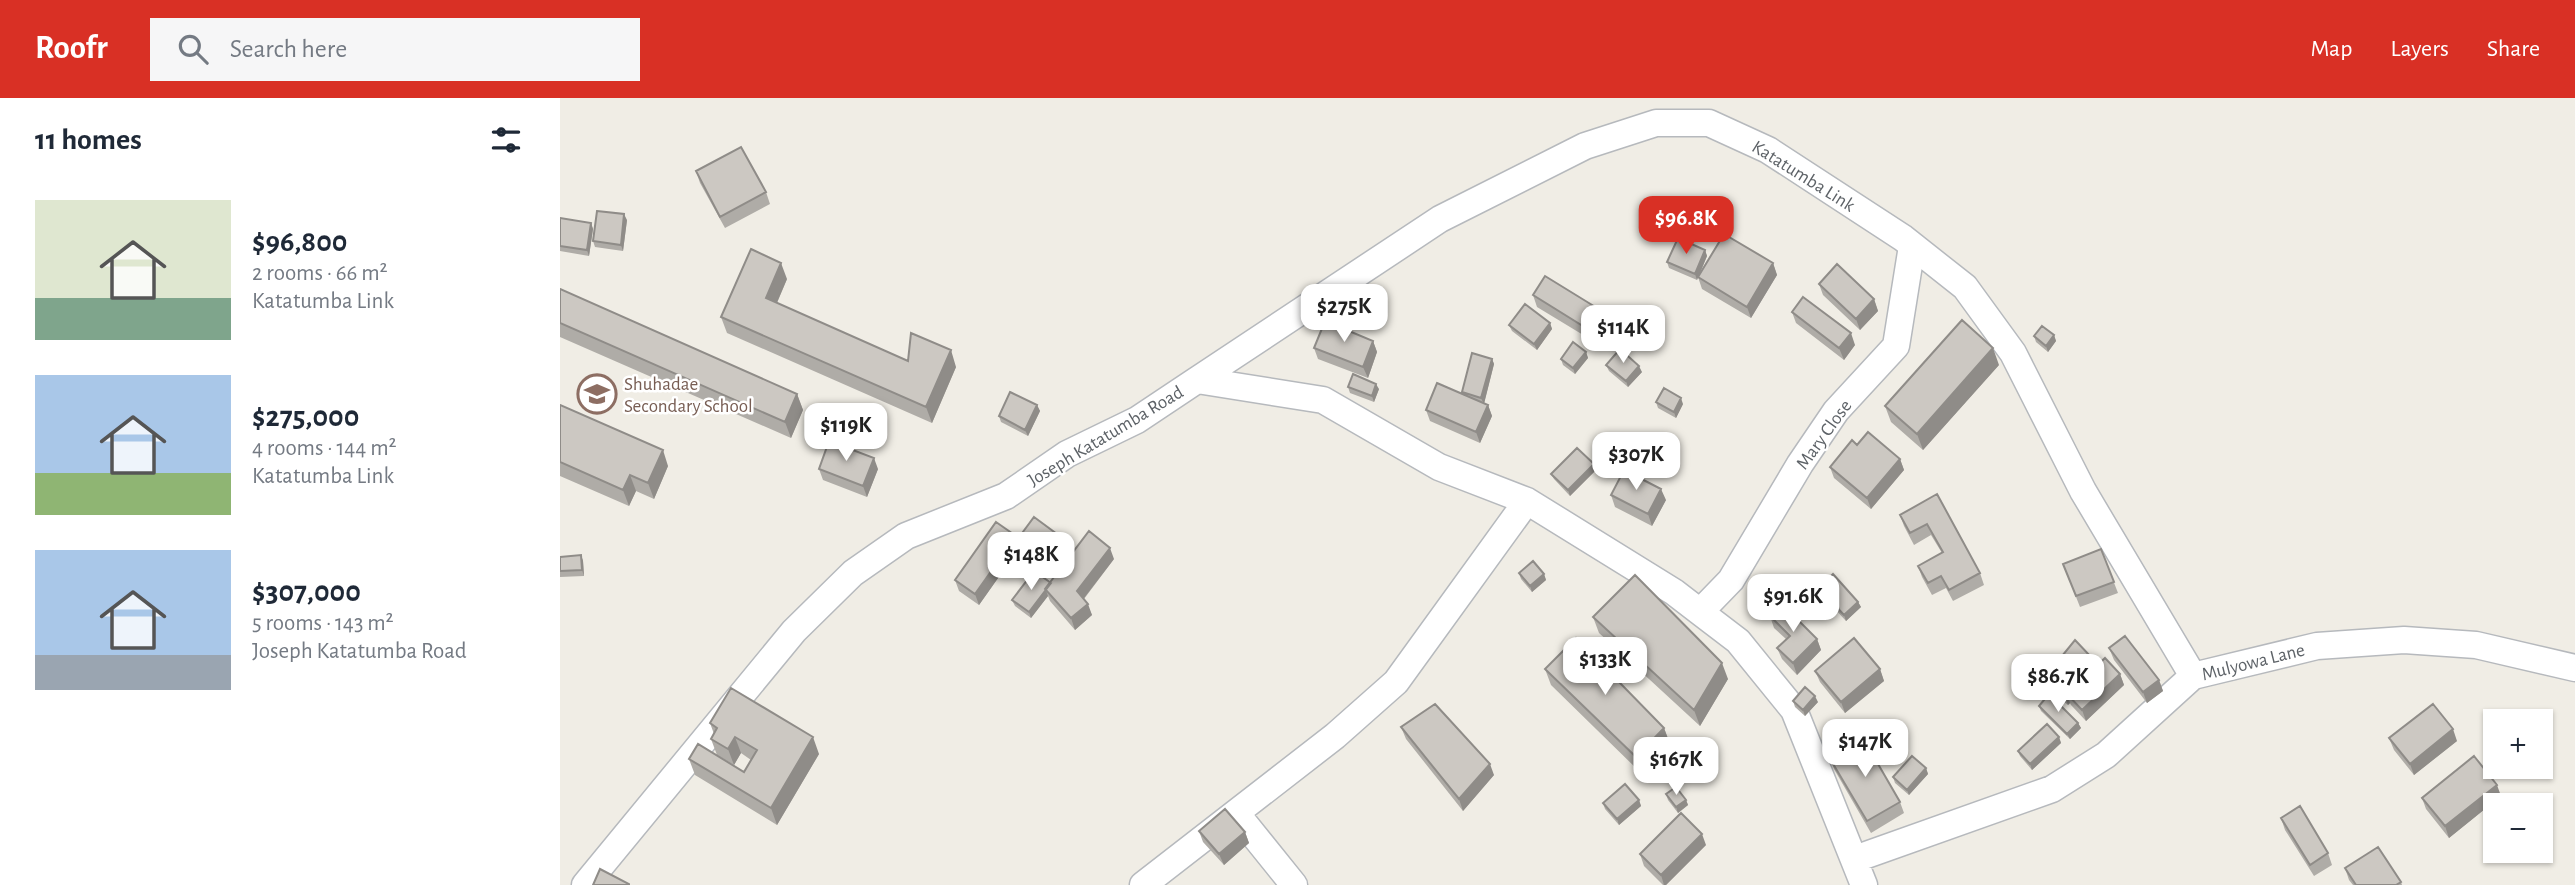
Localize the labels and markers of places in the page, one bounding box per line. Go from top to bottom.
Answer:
pin: $96.8K [1629,197,1743,256]
pin: $275K [1295,285,1393,344]
pin: $114K [1574,306,1672,365]
school or university icon: Shuhadae Secondary School [576,373,618,415]
place label: Shuhadae Secondary School [624,375,753,416]
pin: $119K [797,404,895,463]
pin: $307K [1587,432,1685,492]
pin: $148K [982,532,1080,592]
pin: $91.6K [1736,574,1850,634]
pin: $133K [1556,638,1654,697]
pin: $86.7K [2001,654,2115,714]
pin: $147K [1816,720,1914,779]
pin: $167K [1627,738,1725,797]

